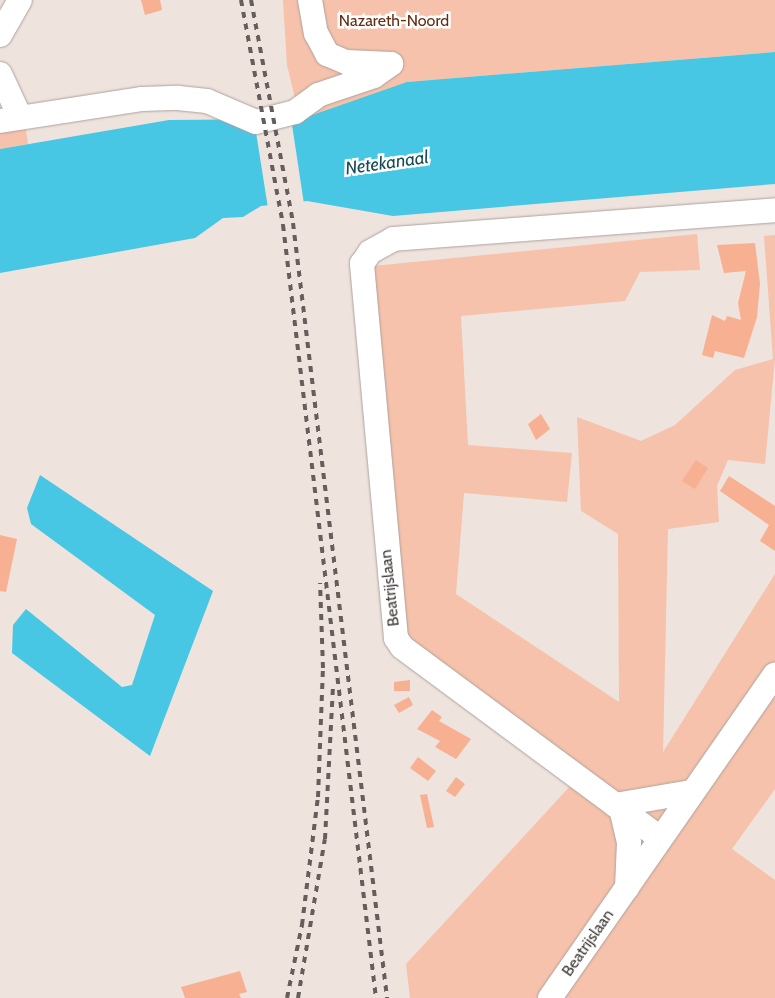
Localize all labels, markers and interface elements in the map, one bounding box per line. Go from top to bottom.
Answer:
park label: Nazareth-Noord [339,11,449,31]
water label: Netekanaal [344,146,430,180]
street label: Beatrijslaan [376,549,404,627]
street label: Beatrijslaan [558,906,618,980]

